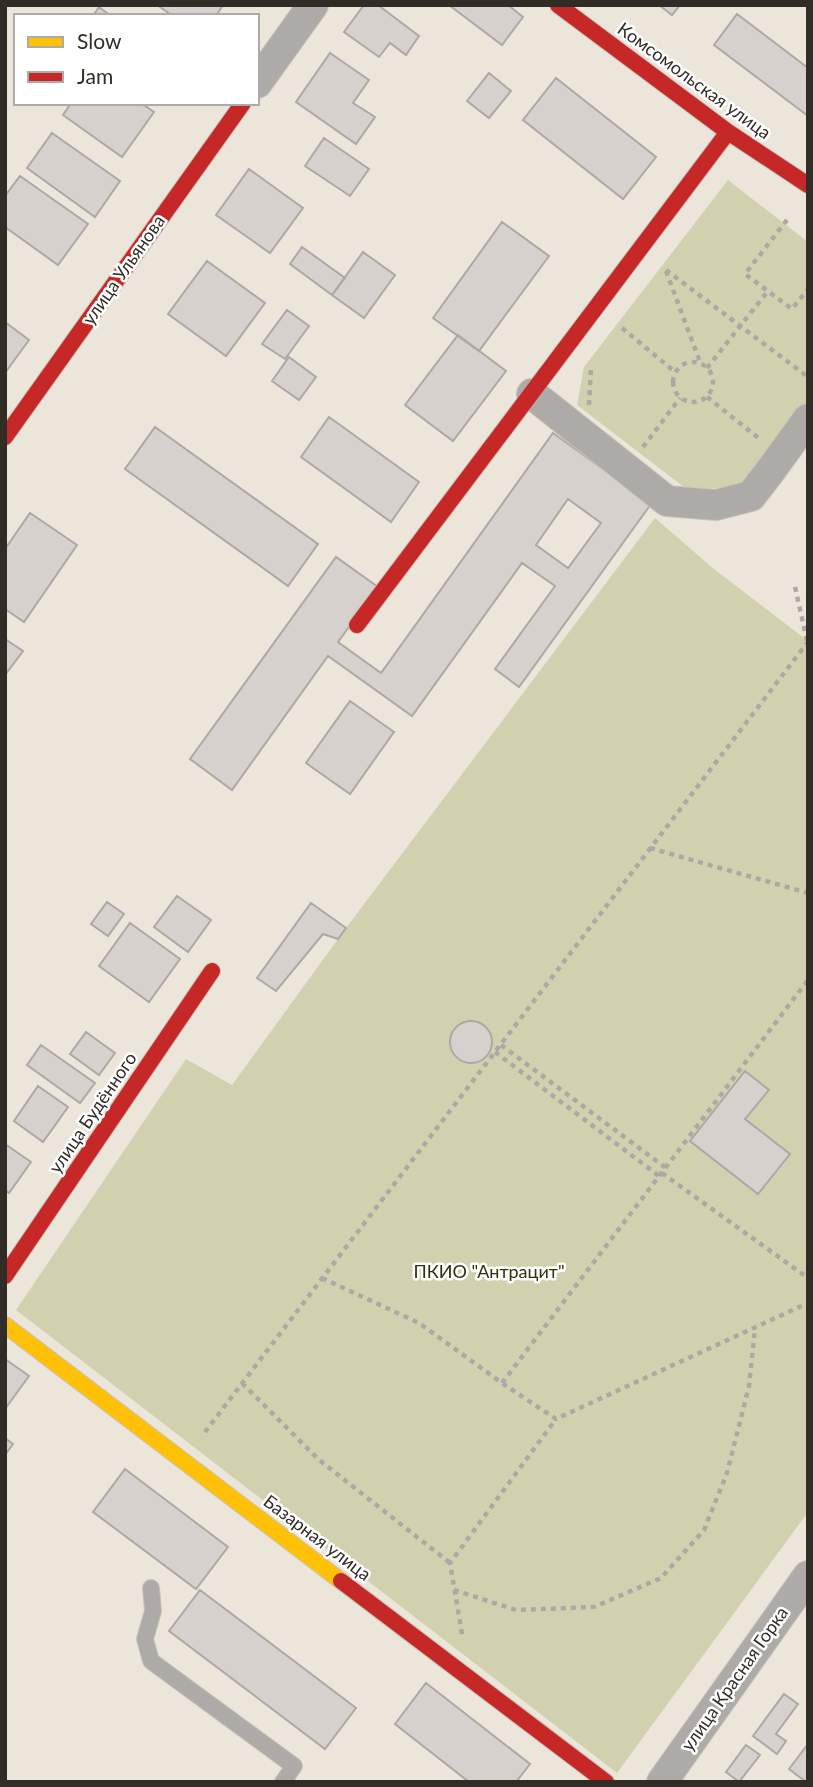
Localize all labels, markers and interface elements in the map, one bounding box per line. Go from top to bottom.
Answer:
legend [14,14,259,105]
street label: Комсомольская улица [614,17,776,143]
text: Slow [77,28,122,53]
text: Jam [77,63,113,88]
street label: улица Ульянова [77,210,169,328]
street label: улица Будённого [44,1048,141,1177]
park label: ПКИО "Антрацит" [413,1260,565,1282]
street label: Базарная улица [260,1490,376,1585]
street label: улица Красная Горка [676,1602,792,1755]

